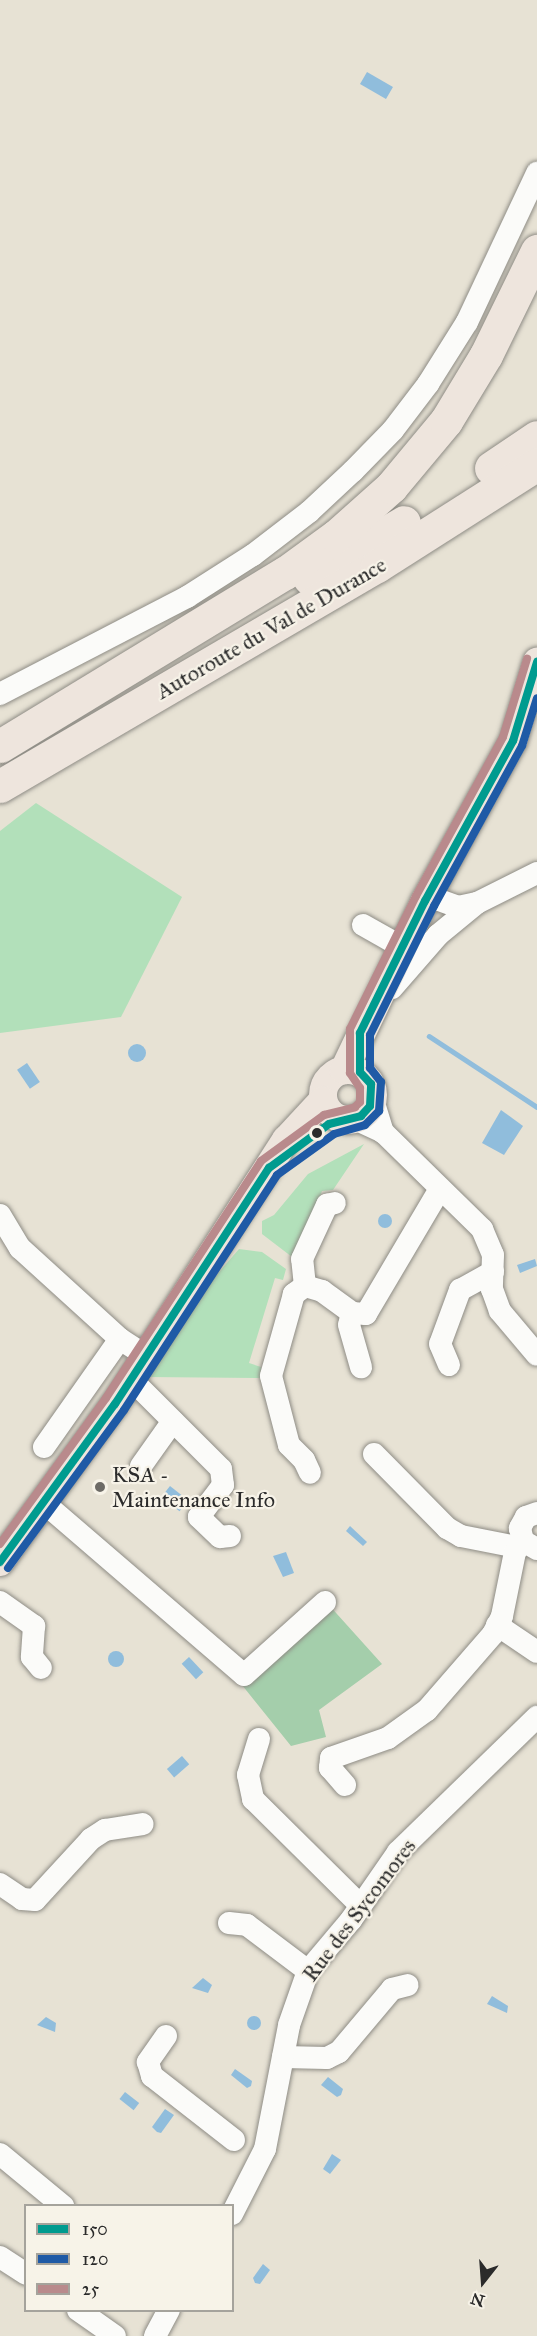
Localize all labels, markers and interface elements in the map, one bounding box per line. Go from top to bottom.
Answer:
street label: Autoroute du Val de Durance [151,551,391,705]
unlabelled marker [311,1127,323,1139]
place label: KSA - Maintenance Info [112,1461,275,1512]
marker: KSA - Maintenance Info [93,1480,107,1494]
street label: Rue des Sycomores [297,1833,421,1987]
legend [24,2204,234,2312]
text: 150 [82,2218,108,2240]
text: 120 [82,2248,108,2270]
north arrow [453,2252,513,2312]
text: 25 [82,2278,99,2300]
text: N [468,2289,487,2311]

